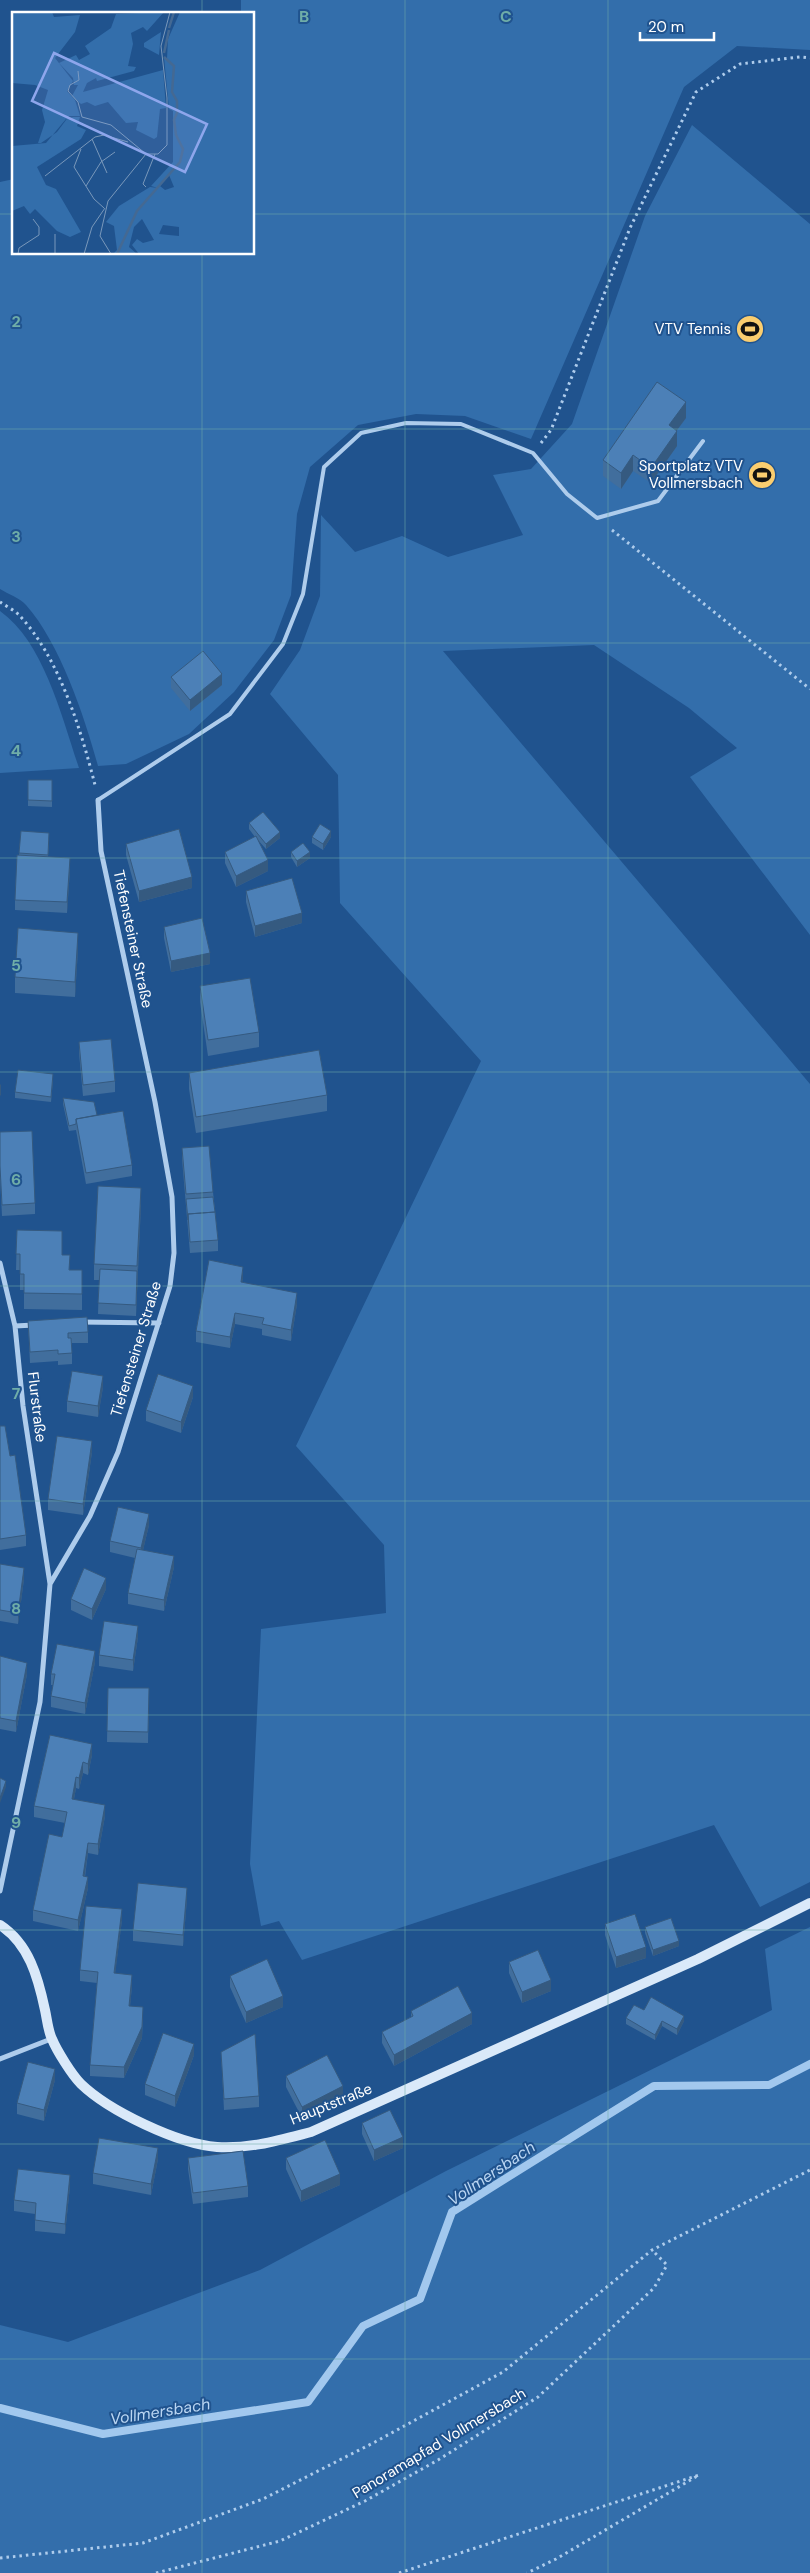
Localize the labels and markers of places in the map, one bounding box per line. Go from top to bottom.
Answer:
sports icon: VTV Tennis [735,314,765,344]
place label: VTV Tennis [655,319,731,339]
place label: Sportplatz VTV Vollmersbach [639,456,743,493]
sports icon: Sportplatz VTV Vollmersbach [747,460,777,490]

